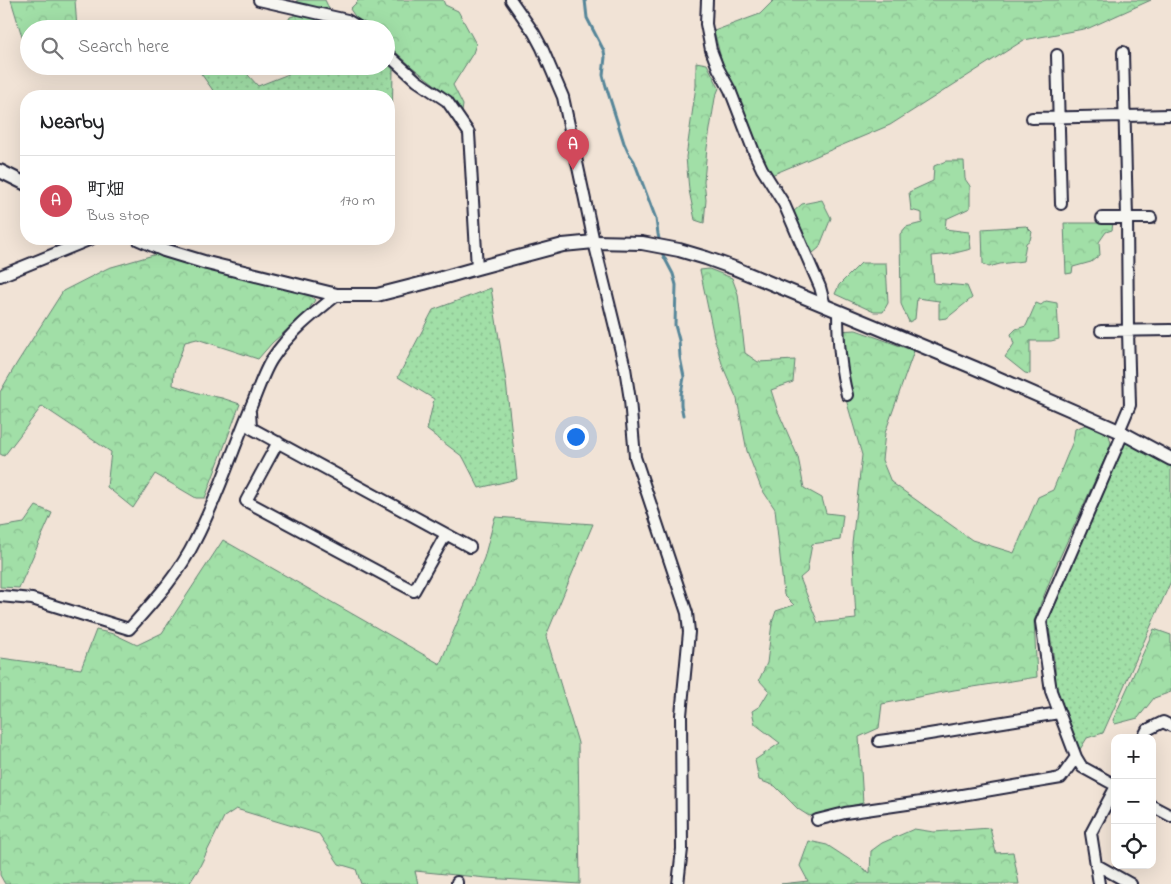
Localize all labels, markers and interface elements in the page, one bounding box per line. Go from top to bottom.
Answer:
search box [20,20,395,75]
icon: search [38,34,66,62]
text: Search here [78,34,169,61]
text: Nearby [40,108,104,138]
pin: A [557,129,589,170]
text: 町畑 [87,177,125,204]
text: A [51,189,61,213]
text: 170 m [340,189,375,213]
text: Bus stop [87,204,150,228]
your location [563,424,589,450]
map controls [1111,734,1156,869]
button: + [1111,734,1156,779]
button: − [1111,779,1156,824]
button: locate [1111,824,1156,869]

